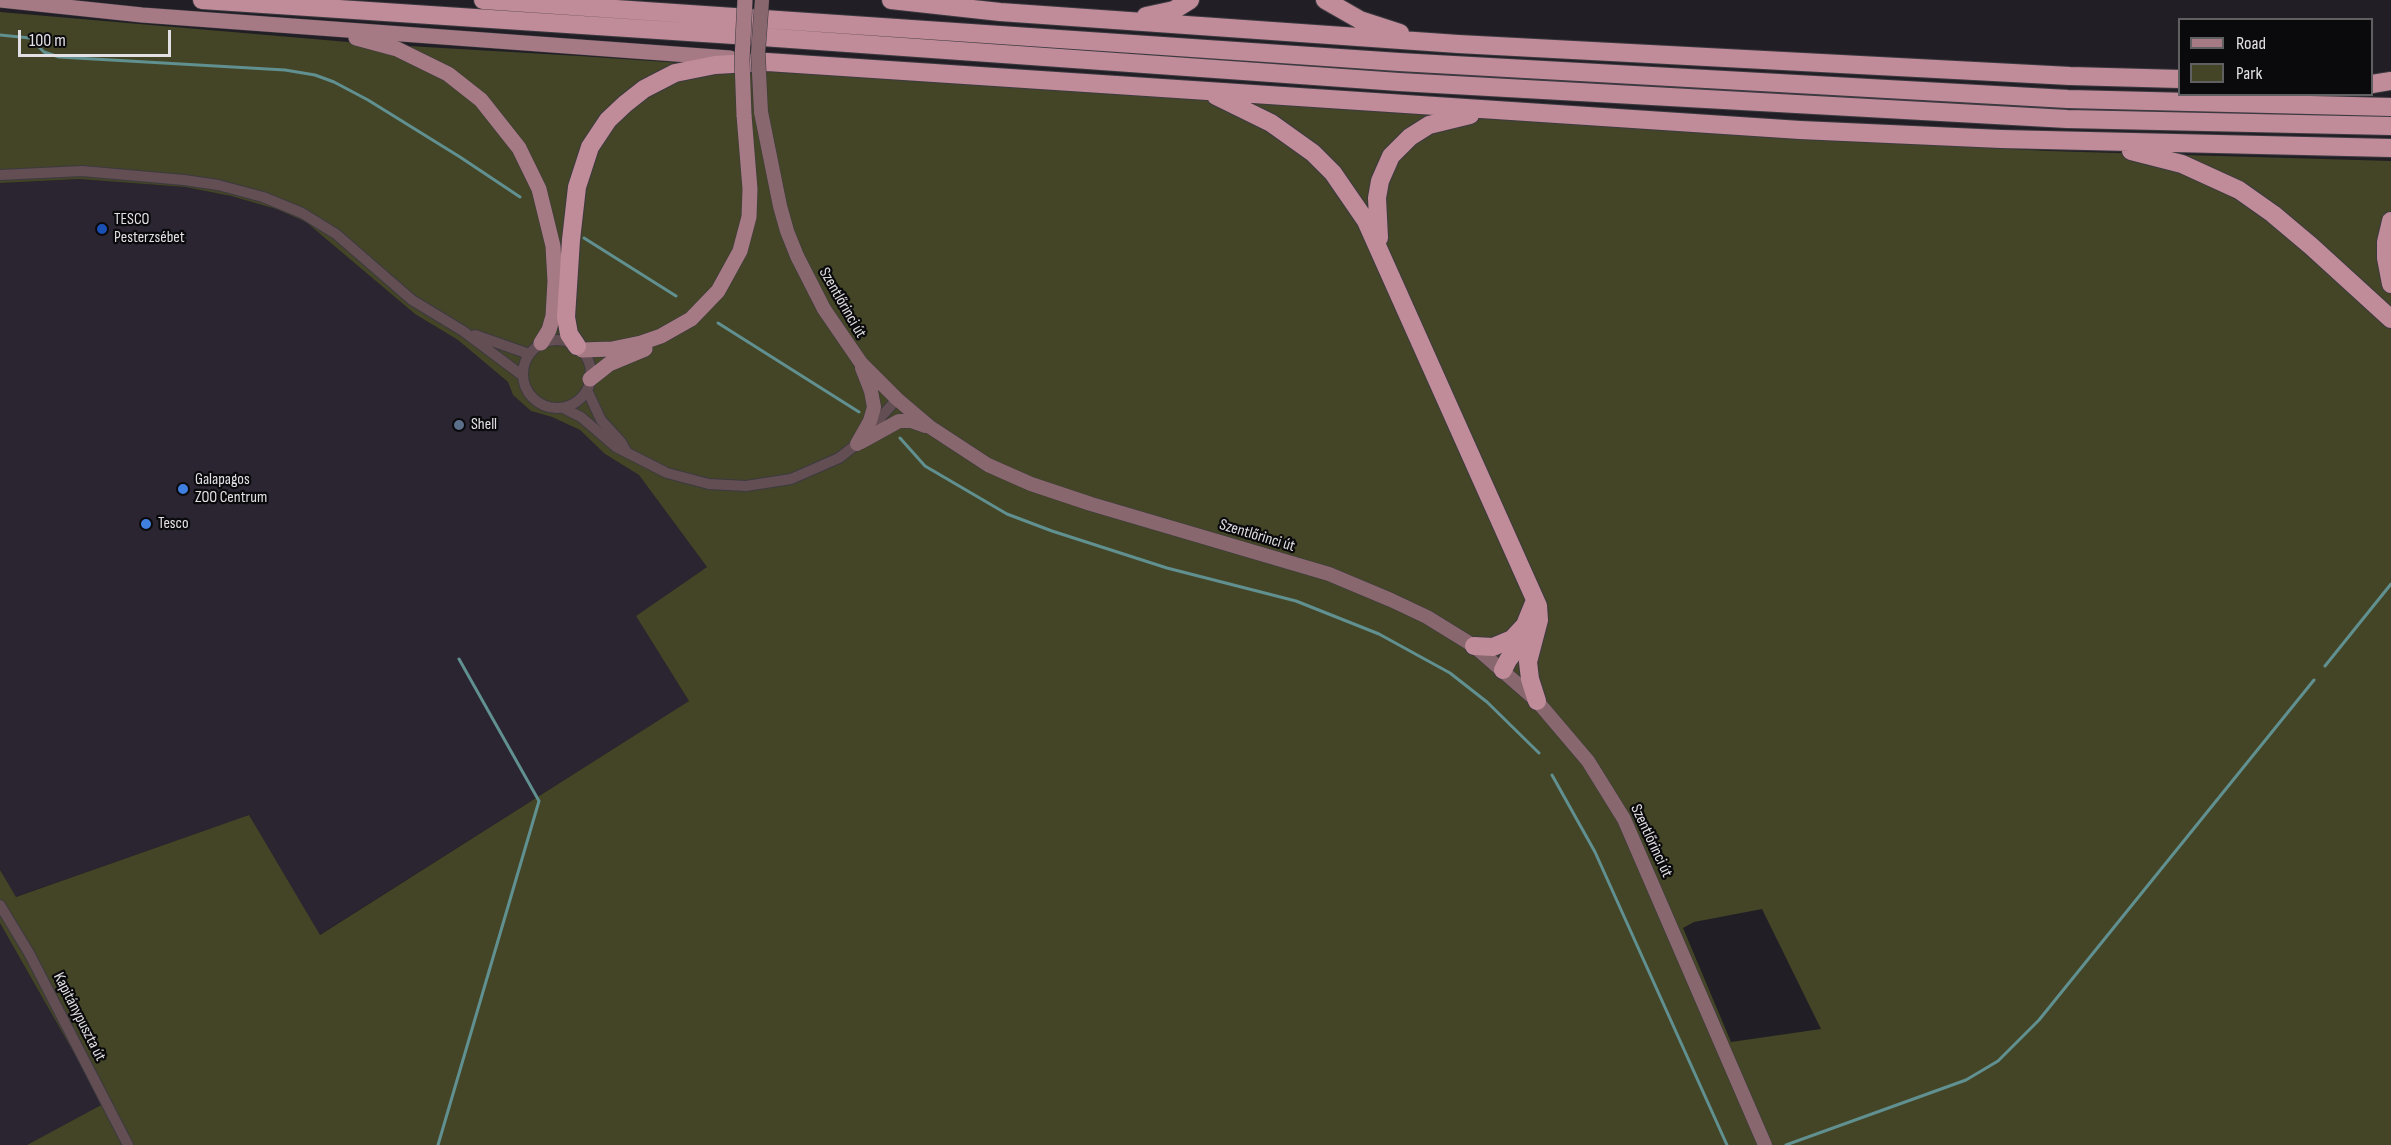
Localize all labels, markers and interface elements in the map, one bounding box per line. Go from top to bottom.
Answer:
scale bar [21,18,174,56]
legend [2178,18,2373,96]
text: 100 m [29,30,66,51]
text: Road [2236,33,2266,54]
text: Park [2236,63,2262,84]
place label: TESCO Pesterzsébet [114,210,185,248]
marker: TESCO Pesterzsébet [95,222,109,236]
street label: Szentlőrinci út [814,264,870,342]
place label: Shell [471,415,497,435]
marker: Shell [452,418,466,432]
place label: Galapagos ZOO Centrum [195,470,267,508]
marker: Galapagos ZOO Centrum [176,482,190,496]
place label: Tesco [158,514,189,534]
street label: Szentlőrinci út [1217,515,1297,557]
marker: Tesco [139,517,153,531]
street label: Szentlőrinci út [1626,802,1676,880]
street label: Kapitánypuszta út [49,970,109,1064]

